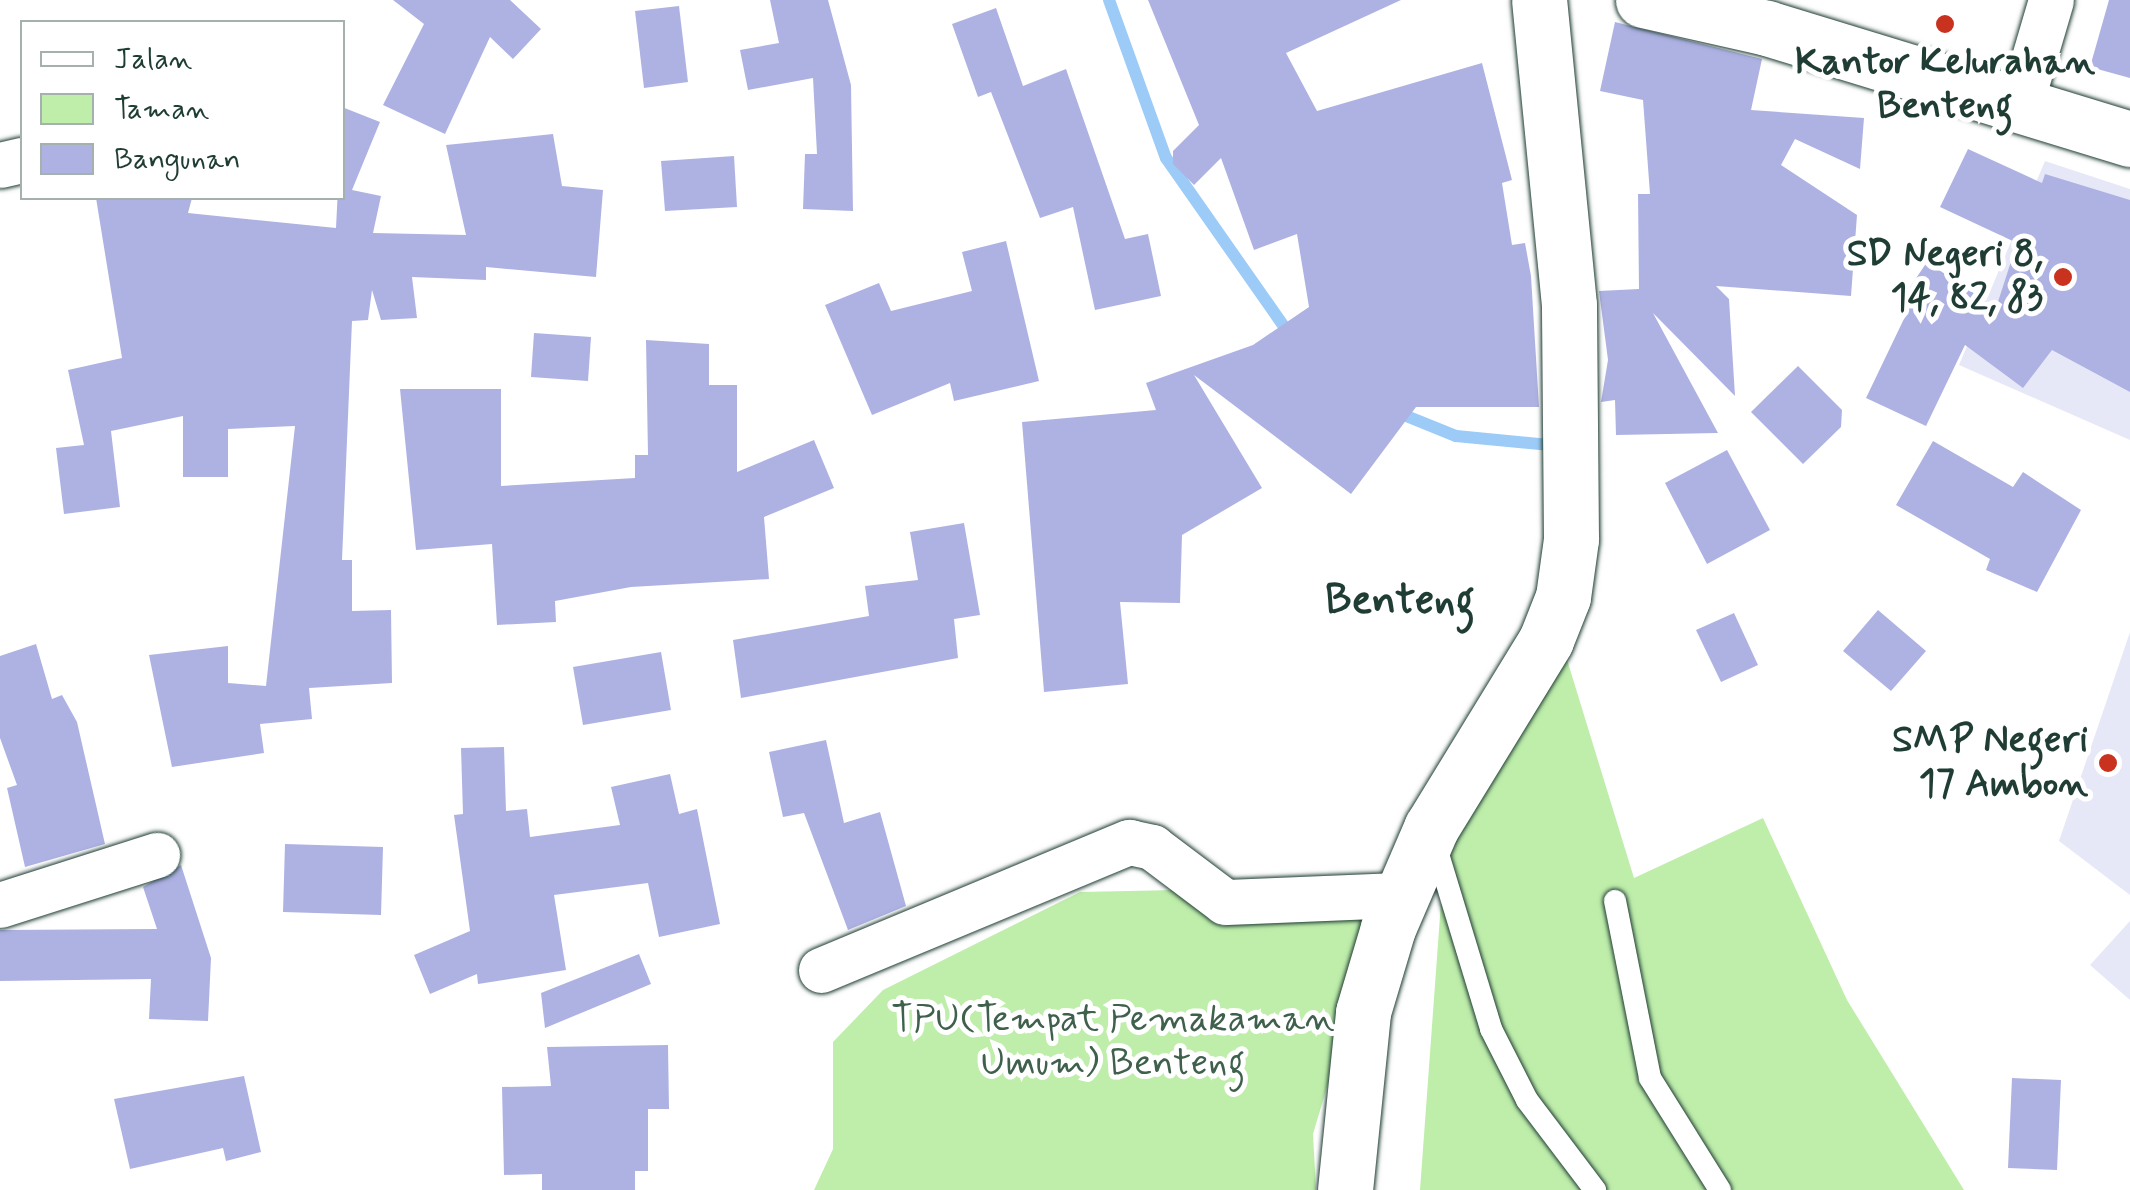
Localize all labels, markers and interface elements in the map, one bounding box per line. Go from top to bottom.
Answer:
marker: Kantor Kelurahan Benteng [1934,13,1956,35]
legend [20,20,345,200]
text: Jalan [114,40,192,79]
place label: Kantor Kelurahan Benteng [1798,40,2092,130]
text: Taman [114,90,209,129]
text: Bangunan [114,140,241,179]
place label: SD Negeri 8, 14, 82, 83 [1843,232,2043,322]
marker: SD Negeri 8, 14, 82, 83 [2052,266,2074,288]
district label: Benteng [1325,577,1475,627]
place label: SMP Negeri 17 Ambon [1892,718,2088,808]
marker: SMP Negeri 17 Ambon [2097,752,2119,774]
park label: TPU(Tempat Pemakaman Umum) Benteng [901,997,1325,1086]

